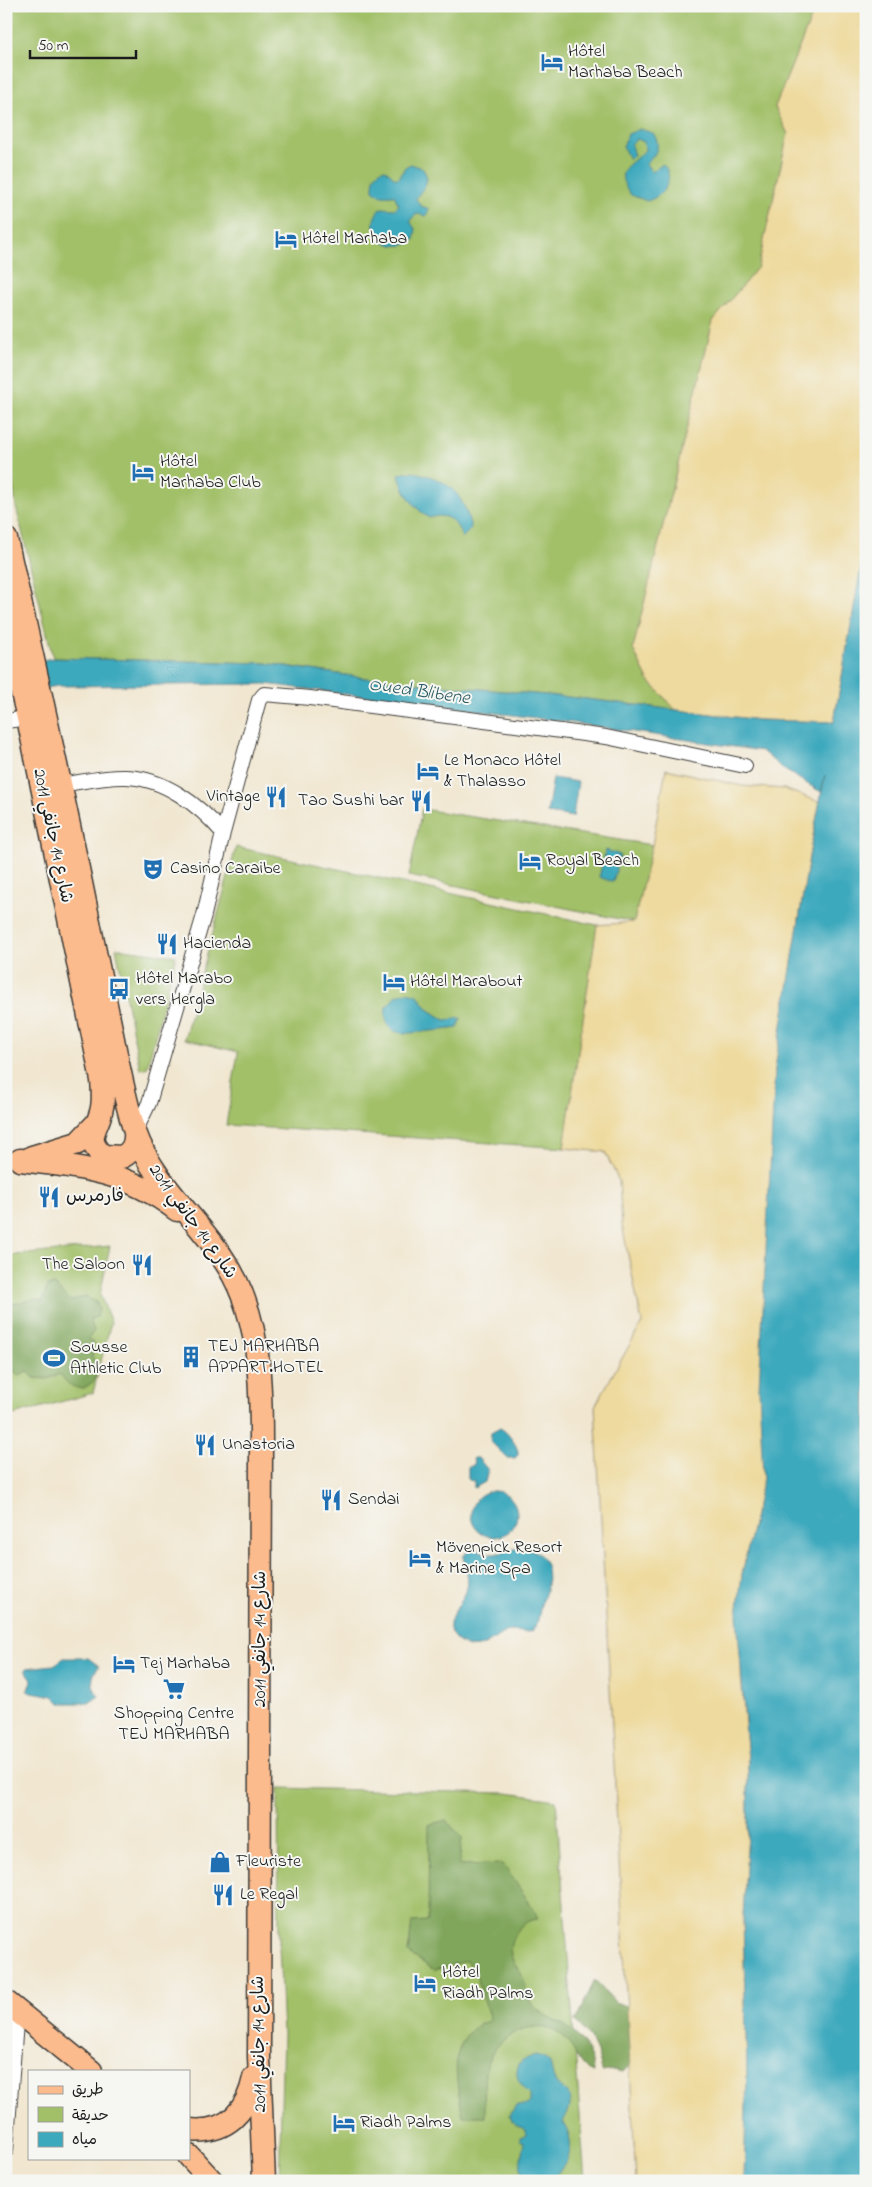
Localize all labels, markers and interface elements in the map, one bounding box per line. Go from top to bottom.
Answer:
scale bar [30,28,136,60]
text: 50 m [38,35,69,57]
place label: Hôtel Marhaba Beach [568,39,683,86]
hotel icon: Hôtel Marhaba Beach [539,49,565,75]
hotel icon: Hôtel Marhaba [273,226,299,252]
place label: Hôtel Marhaba [302,226,407,252]
place label: Hôtel Marhaba Club [160,449,261,496]
hotel icon: Hôtel Marhaba Club [130,459,156,485]
water label: Oued Blibene [367,672,473,713]
place label: Le Monaco Hôtel & Thalasso [444,748,561,795]
hotel icon: Le Monaco Hôtel & Thalasso [415,758,441,784]
street label: شارع 14 جانفي 2011 [24,767,79,906]
place label: Vintage [206,784,261,811]
restaurant icon: Vintage [263,784,289,810]
place label: Tao Sushi bar [298,788,404,814]
restaurant icon: Tao Sushi bar [408,788,434,814]
hotel icon: Royal Beach [517,848,543,874]
place label: Royal Beach [546,848,639,874]
theatre icon: Casino Caraibe [140,856,166,882]
place label: Casino Caraibe [170,856,281,882]
restaurant icon: Hacienda [154,931,180,957]
place label: Hacienda [183,931,251,957]
place label: Hôtel Marabo vers Hergla [136,966,232,1014]
hotel icon: Hôtel Marabout [381,969,407,995]
place label: Hôtel Marabout [410,969,523,995]
bus stop icon: Hôtel Marabo vers Hergla [106,976,132,1002]
street label: شارع 14 جانفي 2011 [141,1159,243,1285]
restaurant icon: فارمرس [36,1184,62,1210]
place label: فارمرس [66,1184,124,1210]
place label: The Saloon [42,1252,125,1278]
restaurant icon: The Saloon [129,1252,155,1278]
place label: TEJ MARHABA APPART.HOTEL [208,1334,323,1381]
place label: Sousse Athletic Club [70,1335,162,1382]
building icon: TEJ MARHABA APPART.HOTEL [178,1344,204,1370]
sports icon: Sousse Athletic Club [41,1345,67,1371]
restaurant icon: Unastoria [192,1432,218,1458]
place label: Unastoria [222,1432,295,1458]
restaurant icon: Sendai [318,1487,344,1513]
place label: Sendai [348,1487,400,1513]
place label: Mövenpick Resort & Marine Spa [436,1535,562,1582]
hotel icon: Mövenpick Resort & Marine Spa [407,1545,433,1571]
street label: شارع 14 جانفي 2011 [248,1571,275,1707]
hotel icon: Tej Marhaba [111,1651,137,1677]
place label: Tej Marhaba [140,1651,230,1677]
supermarket icon: Shopping Centre TEJ MARHABA [161,1676,187,1702]
place label: Shopping Centre TEJ MARHABA [114,1701,235,1748]
shop icon: Fleuriste [207,1849,233,1875]
place label: Fleuriste [235,1849,302,1875]
restaurant icon: Le Regal [210,1882,236,1908]
place label: Le Regal [240,1882,298,1909]
place label: Hôtel Riadh Palms [442,1960,533,2007]
hotel icon: Hôtel Riadh Palms [412,1970,438,1996]
street label: شارع 14 جانفي 2011 [246,1975,275,2112]
legend [28,2070,190,2160]
text: طريق [72,2079,104,2101]
text: حديقة [72,2105,109,2127]
hotel icon: Riadh Palms [331,2110,357,2136]
place label: Riadh Palms [360,2110,451,2136]
text: مياه [72,2129,97,2151]

